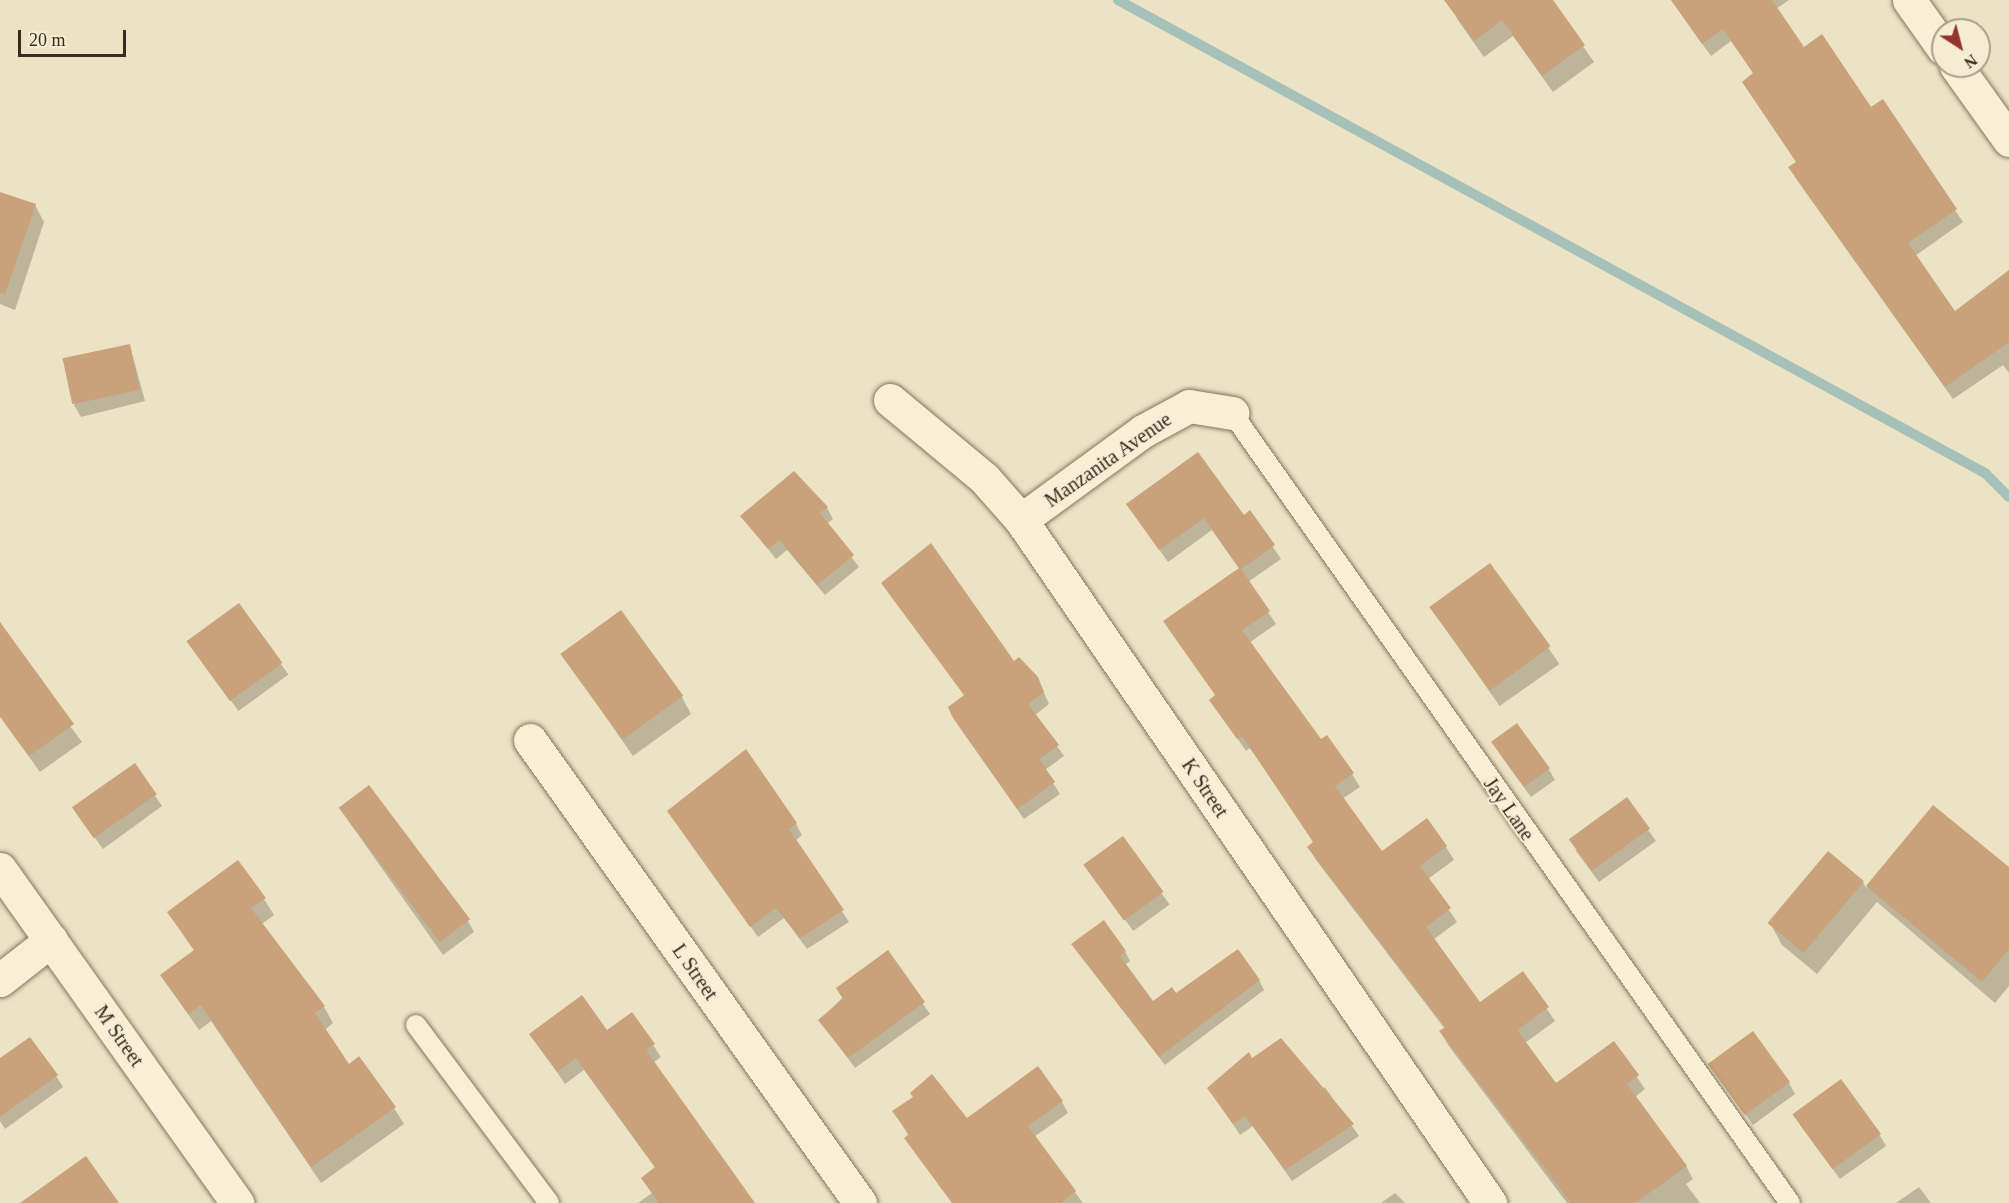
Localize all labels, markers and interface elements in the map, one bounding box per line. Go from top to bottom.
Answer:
scale bar [21,18,129,56]
north arrow [1931,18,1991,78]
text: 20 m [29,30,66,50]
text: N [1961,51,1980,72]
street label: Manzanita Avenue [1040,407,1176,513]
street label: K Street [1177,754,1233,822]
street label: Jay Lane [1479,773,1539,845]
street label: L Street [667,939,723,1005]
street label: M Street [89,1001,149,1071]

